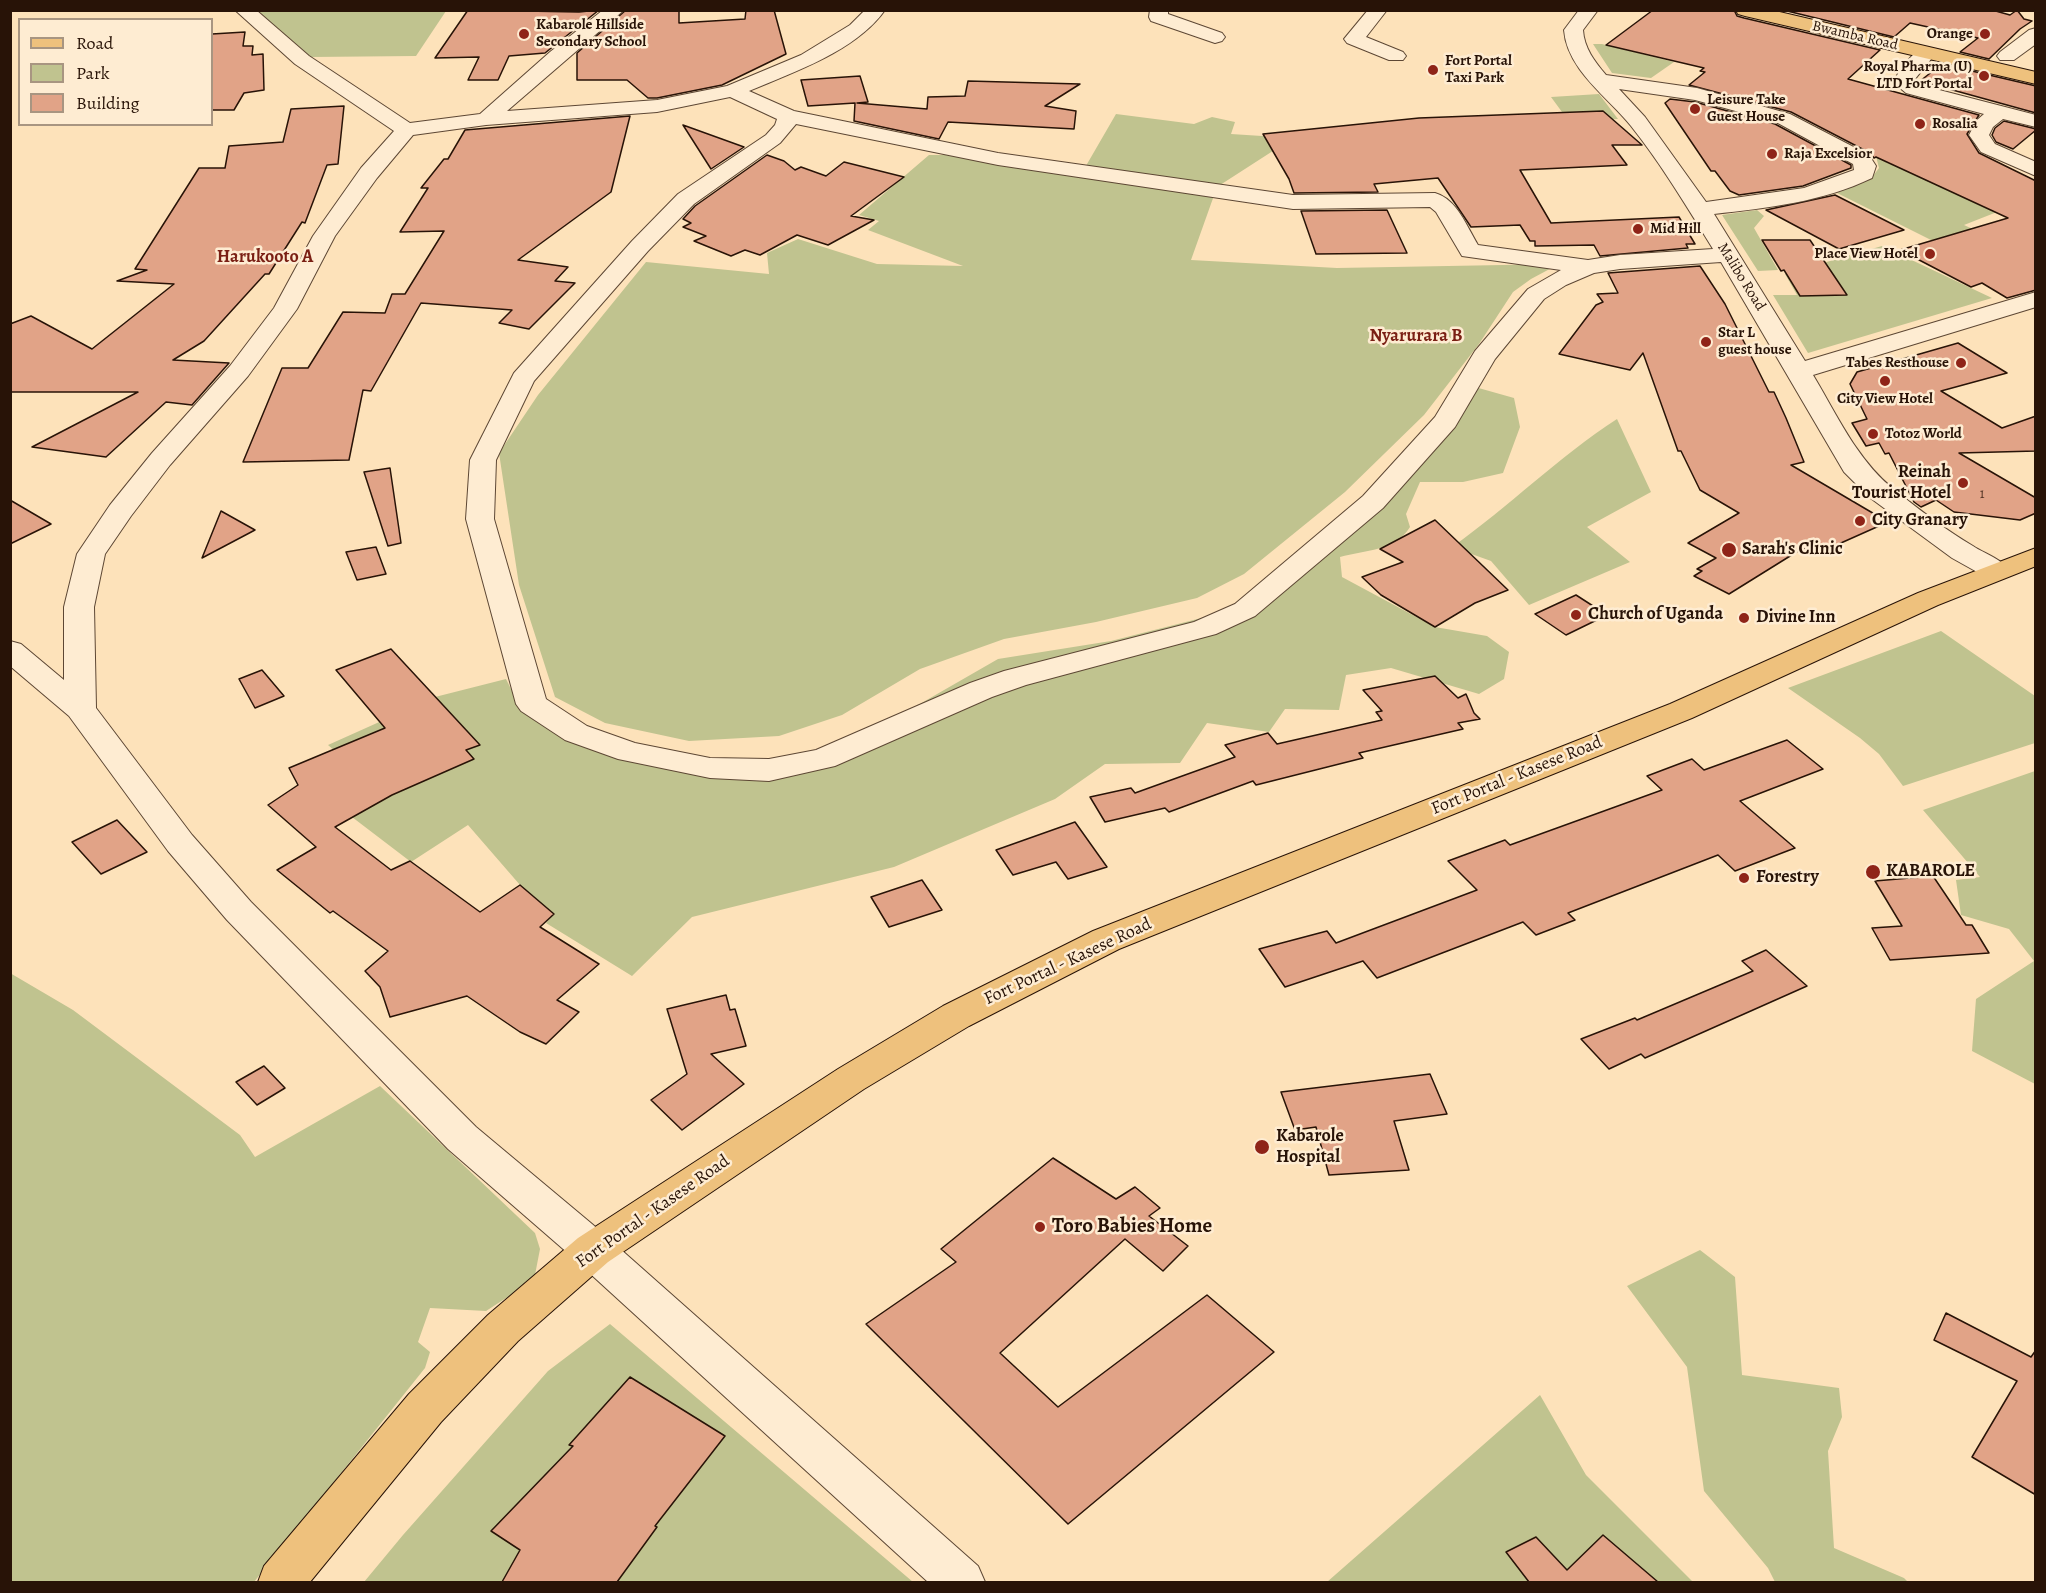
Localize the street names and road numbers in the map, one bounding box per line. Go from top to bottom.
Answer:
street label: Bwamba Road [1810,17,1900,55]
street label: Malibo Road [1713,240,1769,314]
street label: Fort Portal - Kasese Road [1428,732,1606,820]
street label: Fort Portal - Kasese Road [981,914,1155,1010]
street label: Fort Portal - Kasese Road [572,1151,734,1273]

